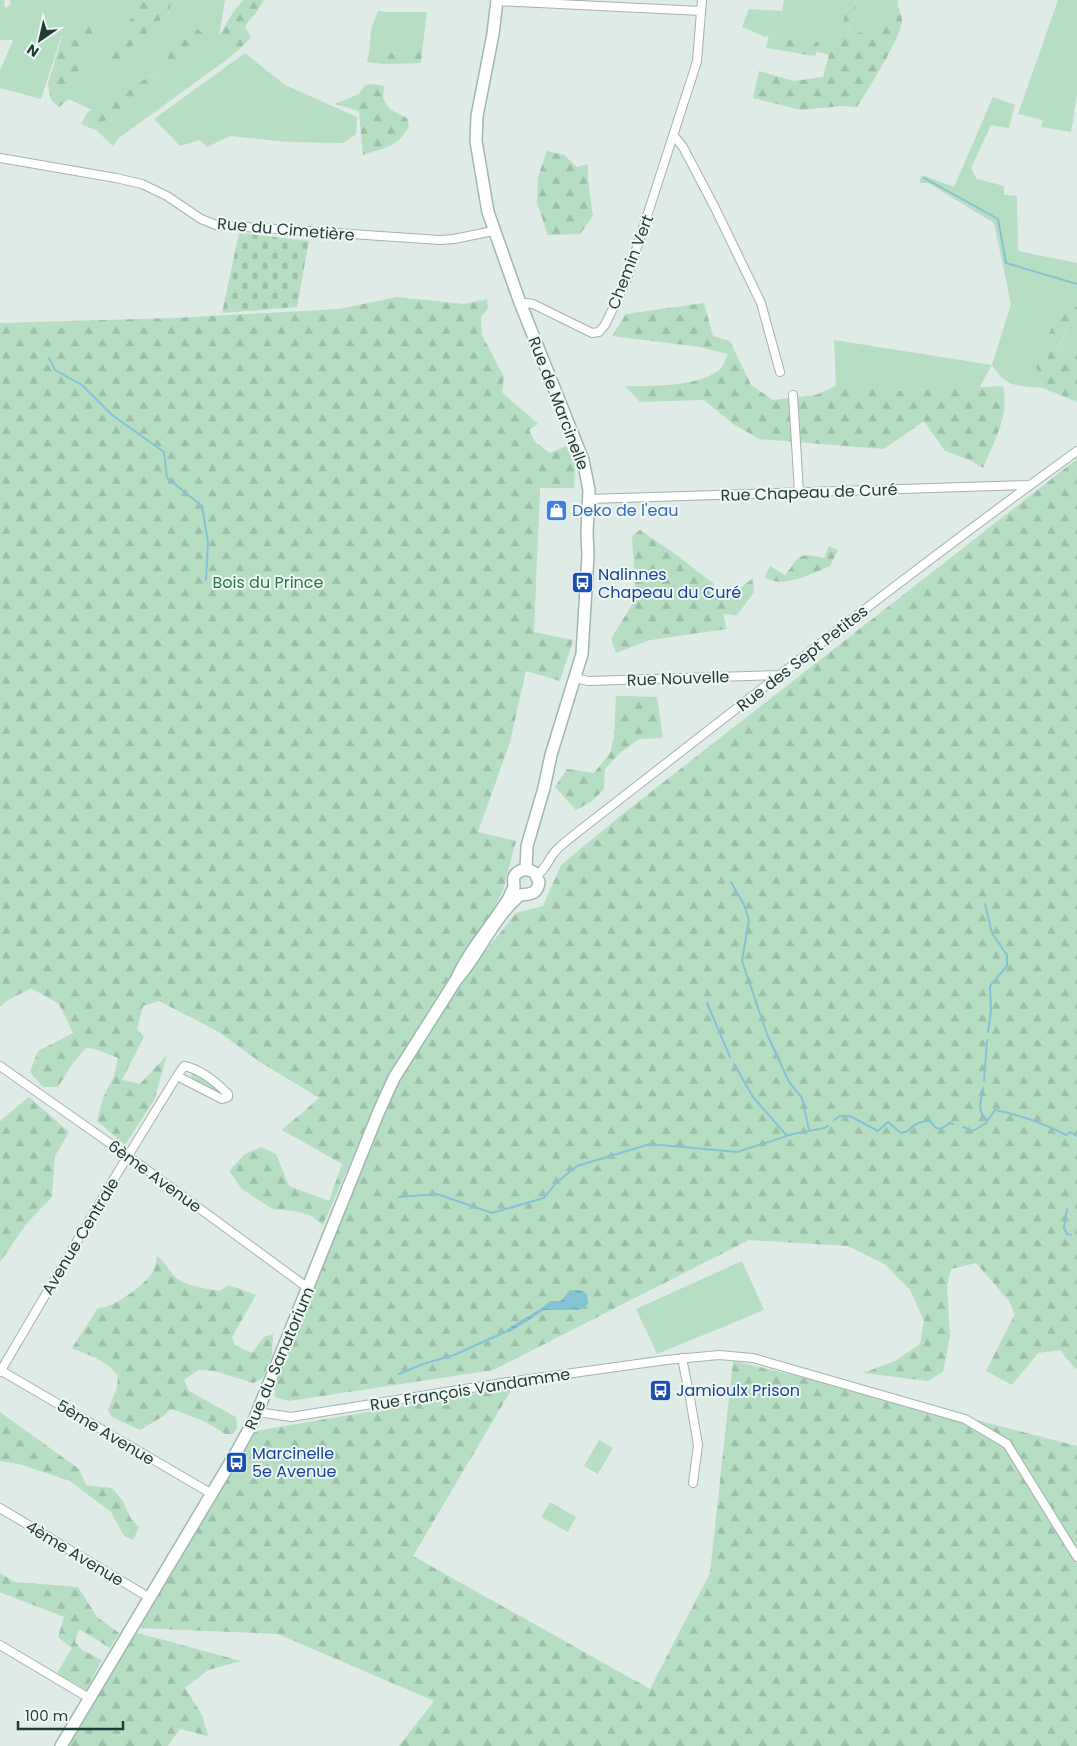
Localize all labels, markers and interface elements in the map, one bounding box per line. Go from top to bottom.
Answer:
north arrow [15,15,65,65]
text: N [23,40,43,62]
street label: Chemin Vert [602,211,659,313]
street label: Rue du Cimetière [216,212,356,247]
street label: Rue de Marcinelle [522,333,595,473]
street label: Rue Chapeau de Curé [720,478,898,507]
shop icon: Deko de l'eau [544,498,568,522]
place label: Deko de l'eau [572,499,678,522]
place label: Nalinnes Chapeau du Curé [598,563,741,604]
park label: Bois du Prince [213,571,324,594]
bus stop icon: Nalinnes Chapeau du Curé [570,571,594,595]
street label: Rue des Sept Petites [732,600,873,717]
street label: Rue Nouvelle [626,665,730,692]
street label: 6ème Avenue [103,1135,206,1218]
street label: Avenue Centrale [36,1173,125,1299]
street label: Rue du Sanatorium [239,1283,320,1433]
street label: Rue François Vandamme [368,1362,572,1417]
bus stop icon: Jamioulx Prison [648,1378,672,1402]
place label: Jamioulx Prison [676,1379,800,1402]
street label: 5ème Avenue [52,1394,159,1471]
place label: Marcinelle 5e Avenue [252,1442,336,1483]
bus stop icon: Marcinelle 5e Avenue [224,1450,248,1474]
street label: 4ème Avenue [21,1515,128,1592]
scale bar [18,1698,122,1730]
text: 100 m [25,1705,68,1726]

